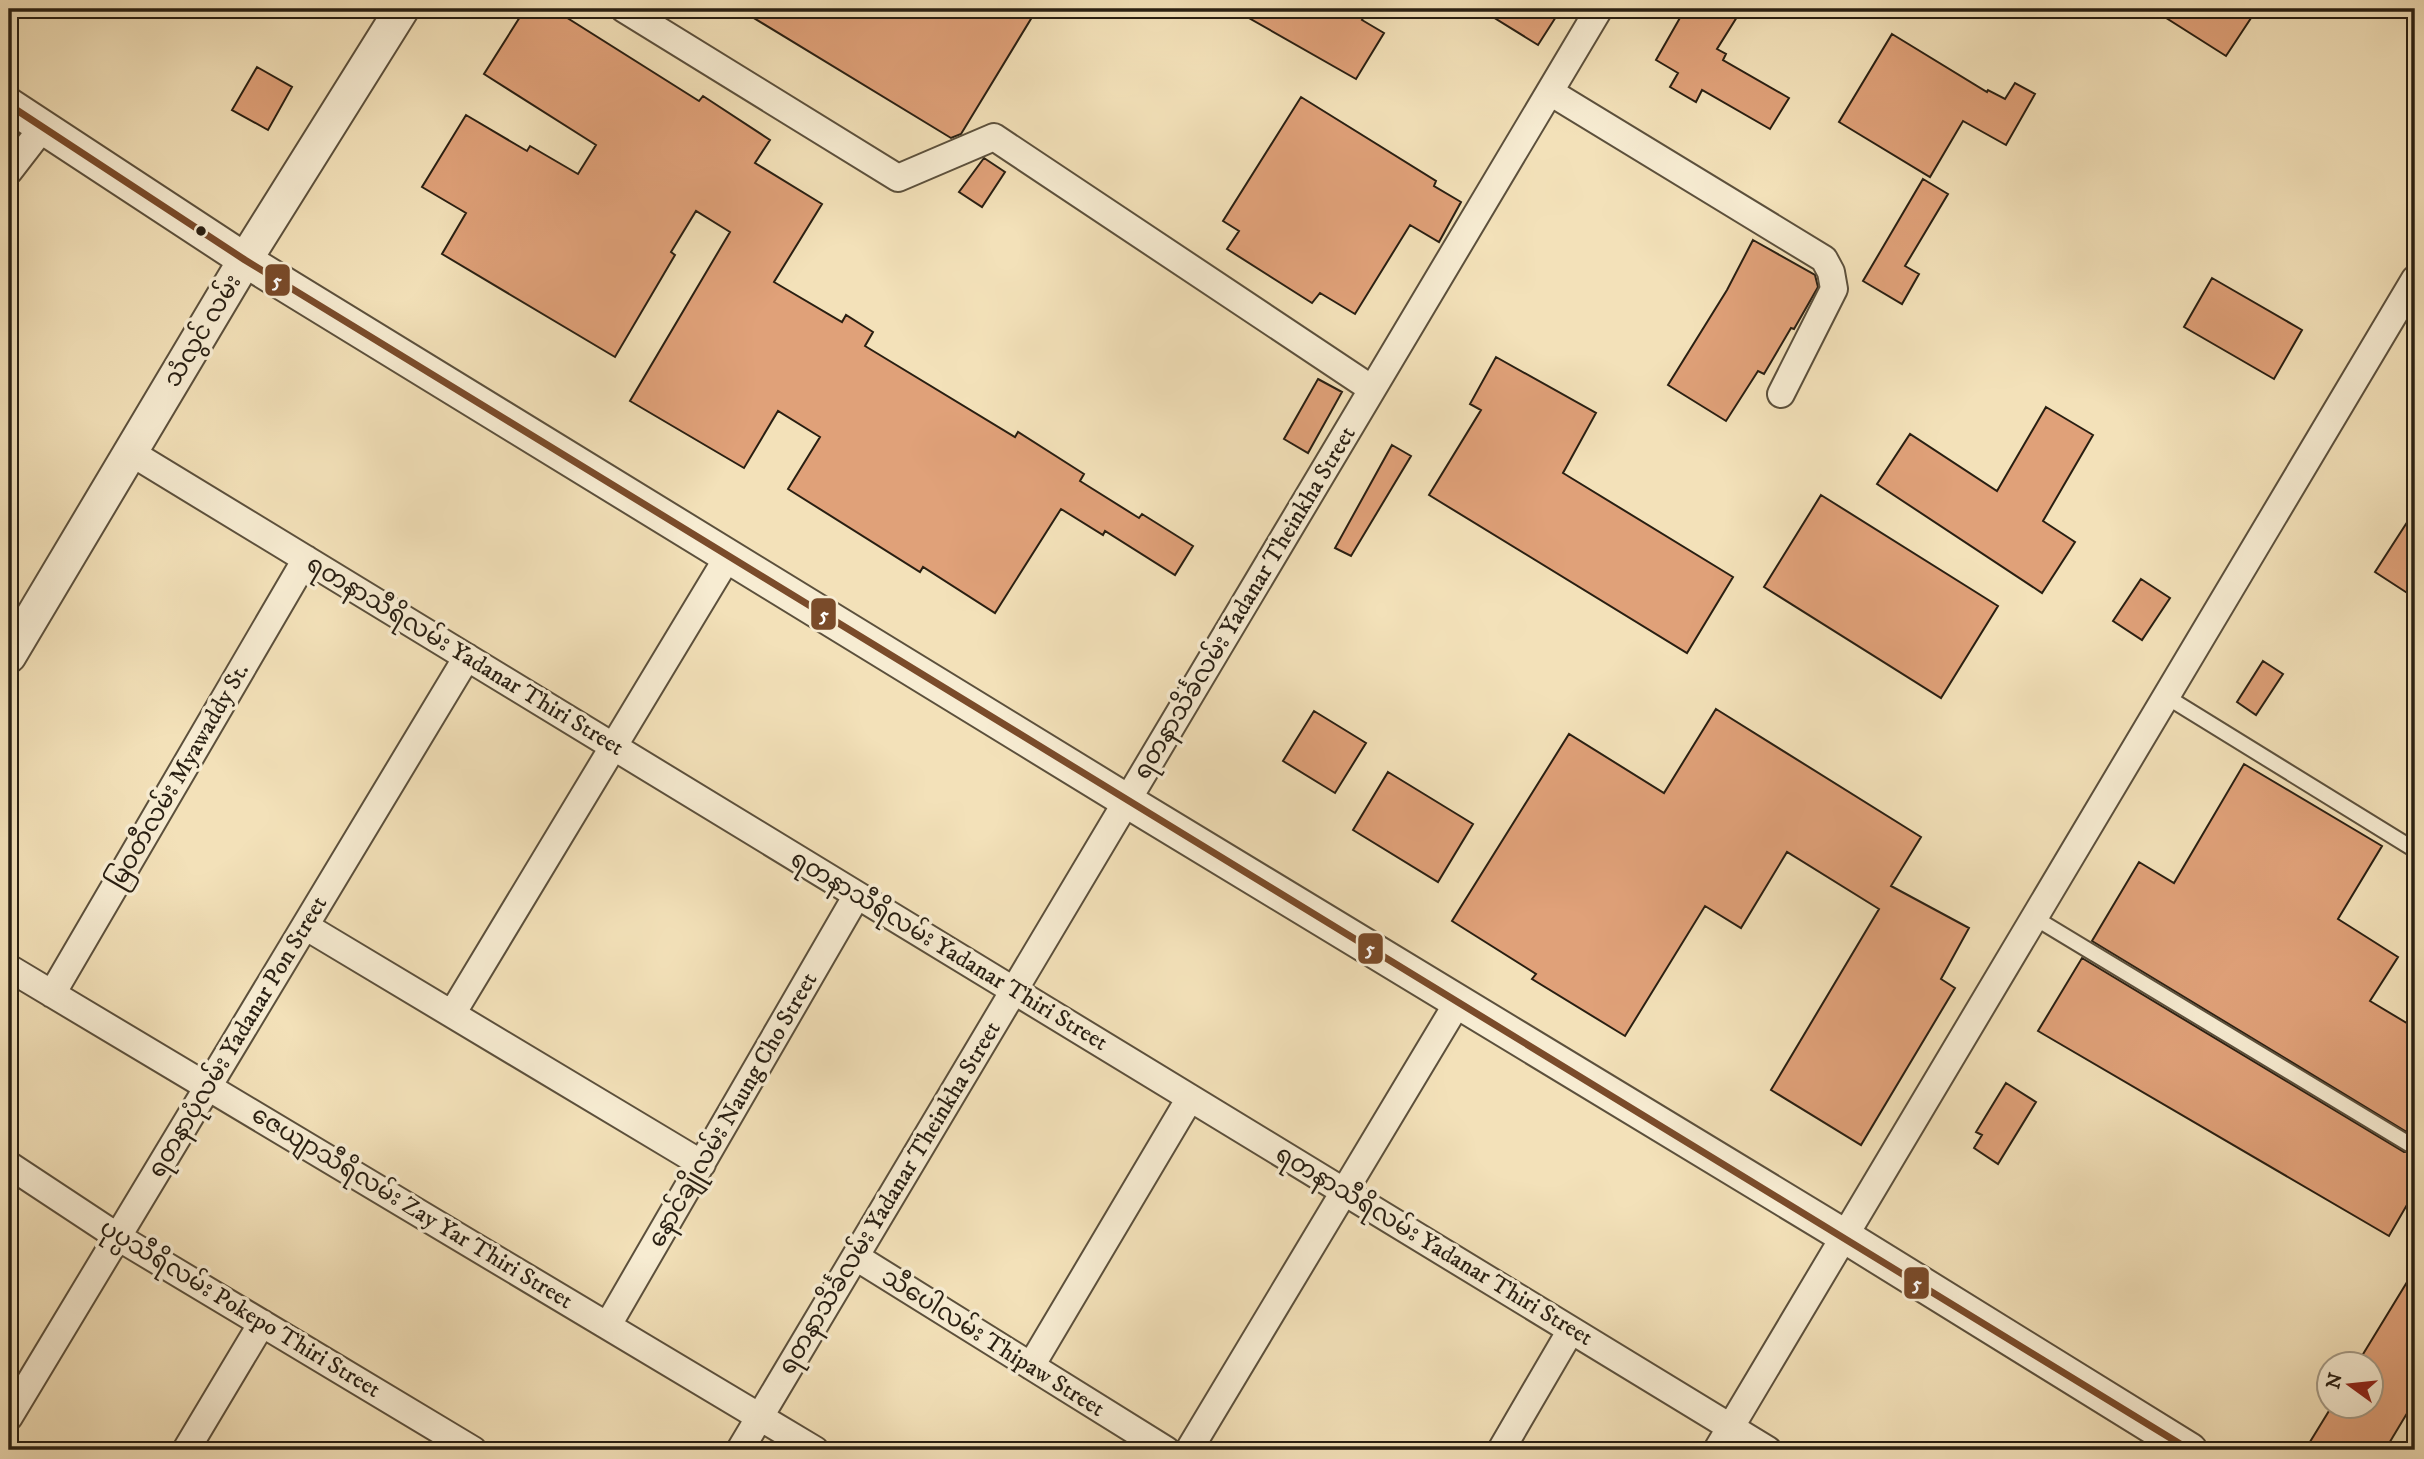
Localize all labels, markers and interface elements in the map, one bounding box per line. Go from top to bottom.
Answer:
unlabelled marker [194,224,208,238]
line badge: 5 [264,263,291,297]
street label: သံလွင် လမ်း [156,268,250,394]
text: 5 [271,270,282,293]
street label: ရတနာသိင်္ခလမ်း Yadanar Theinkha Street [1126,420,1365,787]
street label: ရတနာသီရိလမ်း Yadanar Thiri Street [299,547,631,766]
line badge: 5 [810,597,837,631]
text: 5 [818,604,829,627]
street label: မြဝတီလမ်း Myawaddy St. [100,657,259,896]
street label: ရတနာသီရိလမ်း Yadanar Thiri Street [783,842,1115,1061]
street label: ရတနာပုံလမ်း Yadanar Pon Street [140,889,337,1185]
line badge: 5 [1357,932,1384,965]
text: 5 [1364,938,1375,961]
street label: နောင်ချိုလမ်း Naung Cho Street [640,966,827,1254]
street label: ရတနာသိင်္ခလမ်း Yadanar Theinkha Street [771,1015,1010,1382]
street label: ဇေယျာသီရိလမ်း Zay Yar Thiri Street [244,1098,579,1319]
street label: ရတနာသီရိလမ်း Yadanar Thiri Street [1268,1137,1600,1356]
street label: ပုပ္ပသီရိလမ်း Pokepo Thiri Street [92,1211,387,1408]
street label: သီပေါလမ်း Thipaw Street [876,1260,1111,1424]
line badge: 5 [1903,1266,1930,1300]
text: 5 [1911,1273,1922,1296]
north arrow [2316,1350,2386,1420]
text: N [2322,1370,2348,1392]

